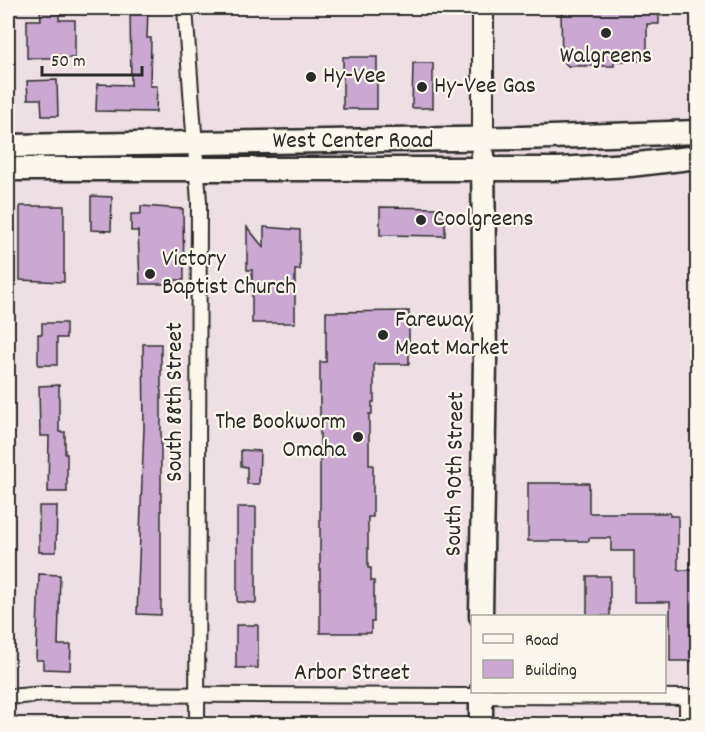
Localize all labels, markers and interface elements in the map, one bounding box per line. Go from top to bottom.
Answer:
marker: Walgreens [599,26,613,40]
scale bar [42,39,142,77]
place label: Walgreens [560,40,652,74]
text: 50 m [51,50,86,75]
place label: Hy-Vee [323,60,386,94]
marker: Hy-Vee [304,70,318,84]
place label: Hy-Vee Gas [434,70,536,104]
marker: Hy-Vee Gas [415,80,429,94]
street label: West Center Road [273,125,434,159]
place label: Coolgreens [433,203,534,237]
marker: Coolgreens [414,213,428,227]
place label: Victory Baptist Church [162,243,296,305]
marker: Victory Baptist Church [143,267,157,281]
place label: Fareway Meat Market [395,304,509,366]
street label: South 88th Street [159,322,193,482]
marker: Fareway Meat Market [376,328,390,342]
street label: South 90th Street [438,391,474,557]
place label: The Bookworm Omaha [215,406,347,468]
marker: The Bookworm Omaha [351,430,365,444]
legend [471,615,666,693]
text: Road [525,629,559,654]
street label: Arbor Street [294,657,410,691]
text: Building [525,659,577,684]

